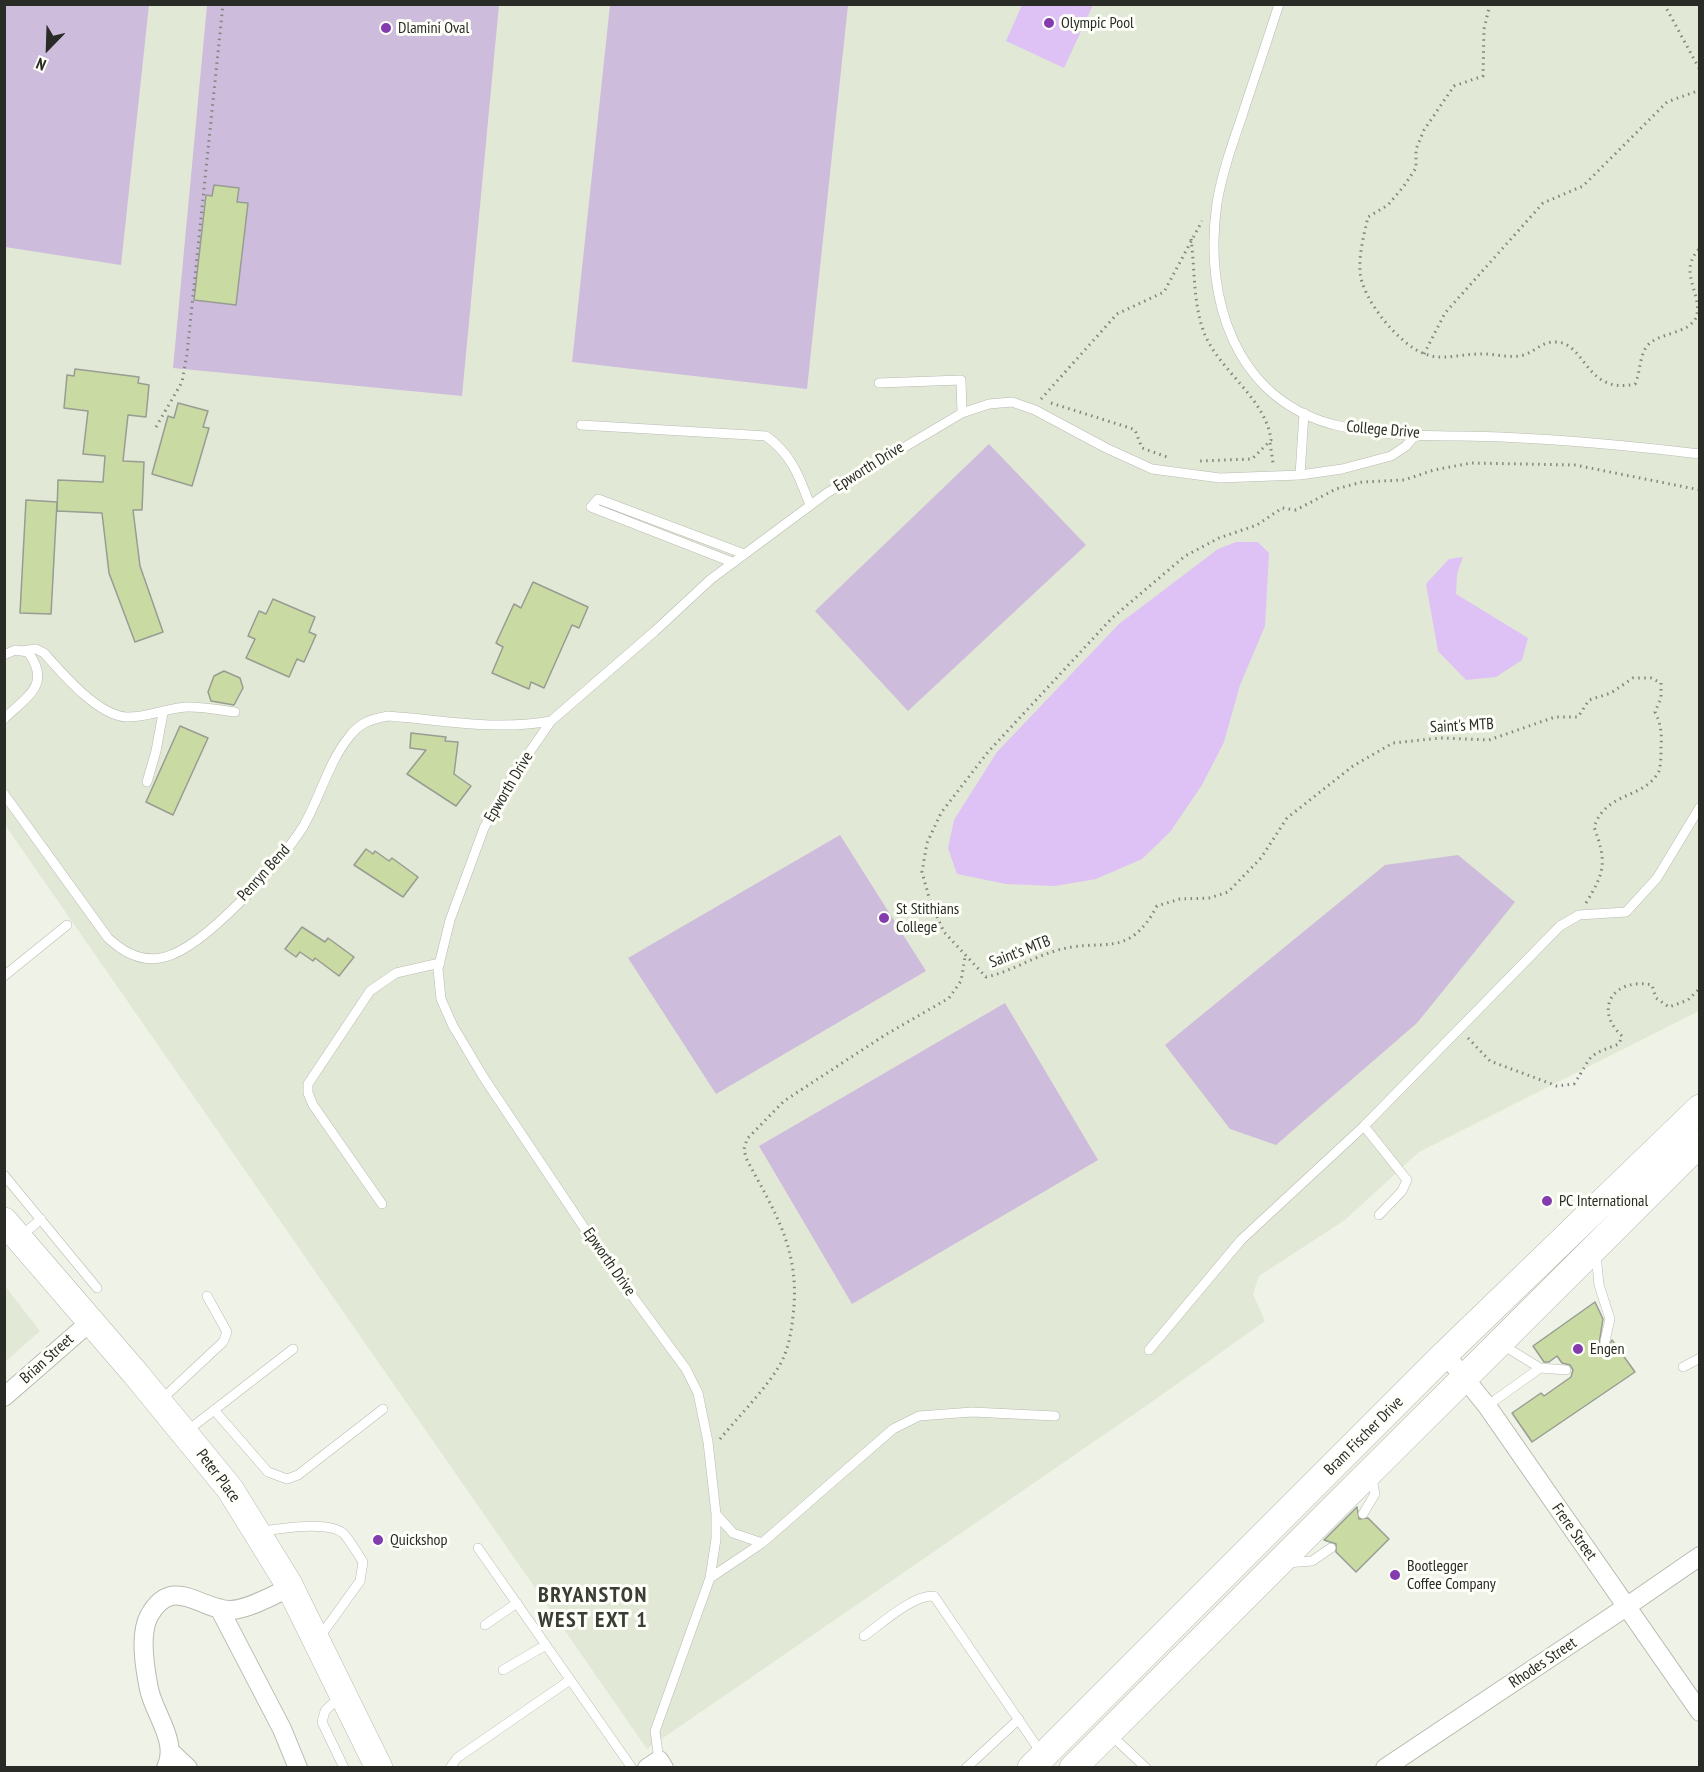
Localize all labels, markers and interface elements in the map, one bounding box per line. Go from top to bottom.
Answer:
place label: Olympic Pool [1061,13,1134,33]
marker: Olympic Pool [1042,16,1056,30]
north arrow [18,18,78,78]
place label: Dlamini Oval [398,18,469,38]
marker: Dlamini Oval [379,21,393,35]
text: N [33,54,49,75]
street label: College Drive [1345,417,1421,443]
street label: Epworth Drive [831,438,907,496]
street label: Saint's MTB [1430,715,1494,737]
street label: Epworth Drive [481,748,537,826]
street label: Penryn Bend [234,841,294,905]
place label: St Stithians College [896,899,959,937]
marker: St Stithians College [877,911,891,925]
street label: Saint's MTB [987,932,1053,972]
place label: PC International [1559,1191,1648,1211]
marker: PC International [1540,1194,1554,1208]
street label: Epworth Drive [579,1224,639,1300]
street label: Brian Street [16,1330,78,1388]
place label: Engen [1590,1339,1624,1359]
marker: Engen [1571,1342,1585,1356]
street label: Bram Fischer Drive [1321,1393,1407,1479]
street label: Peter Place [192,1446,244,1506]
street label: Frere Street [1547,1500,1601,1564]
place label: Quickshop [390,1530,447,1550]
marker: Quickshop [371,1533,385,1547]
place label: Bootlegger Coffee Company [1407,1556,1496,1594]
marker: Bootlegger Coffee Company [1388,1568,1402,1582]
district label: BRYANSTON WEST EXT 1 [538,1583,648,1634]
street label: Rhodes Street [1506,1633,1580,1693]

